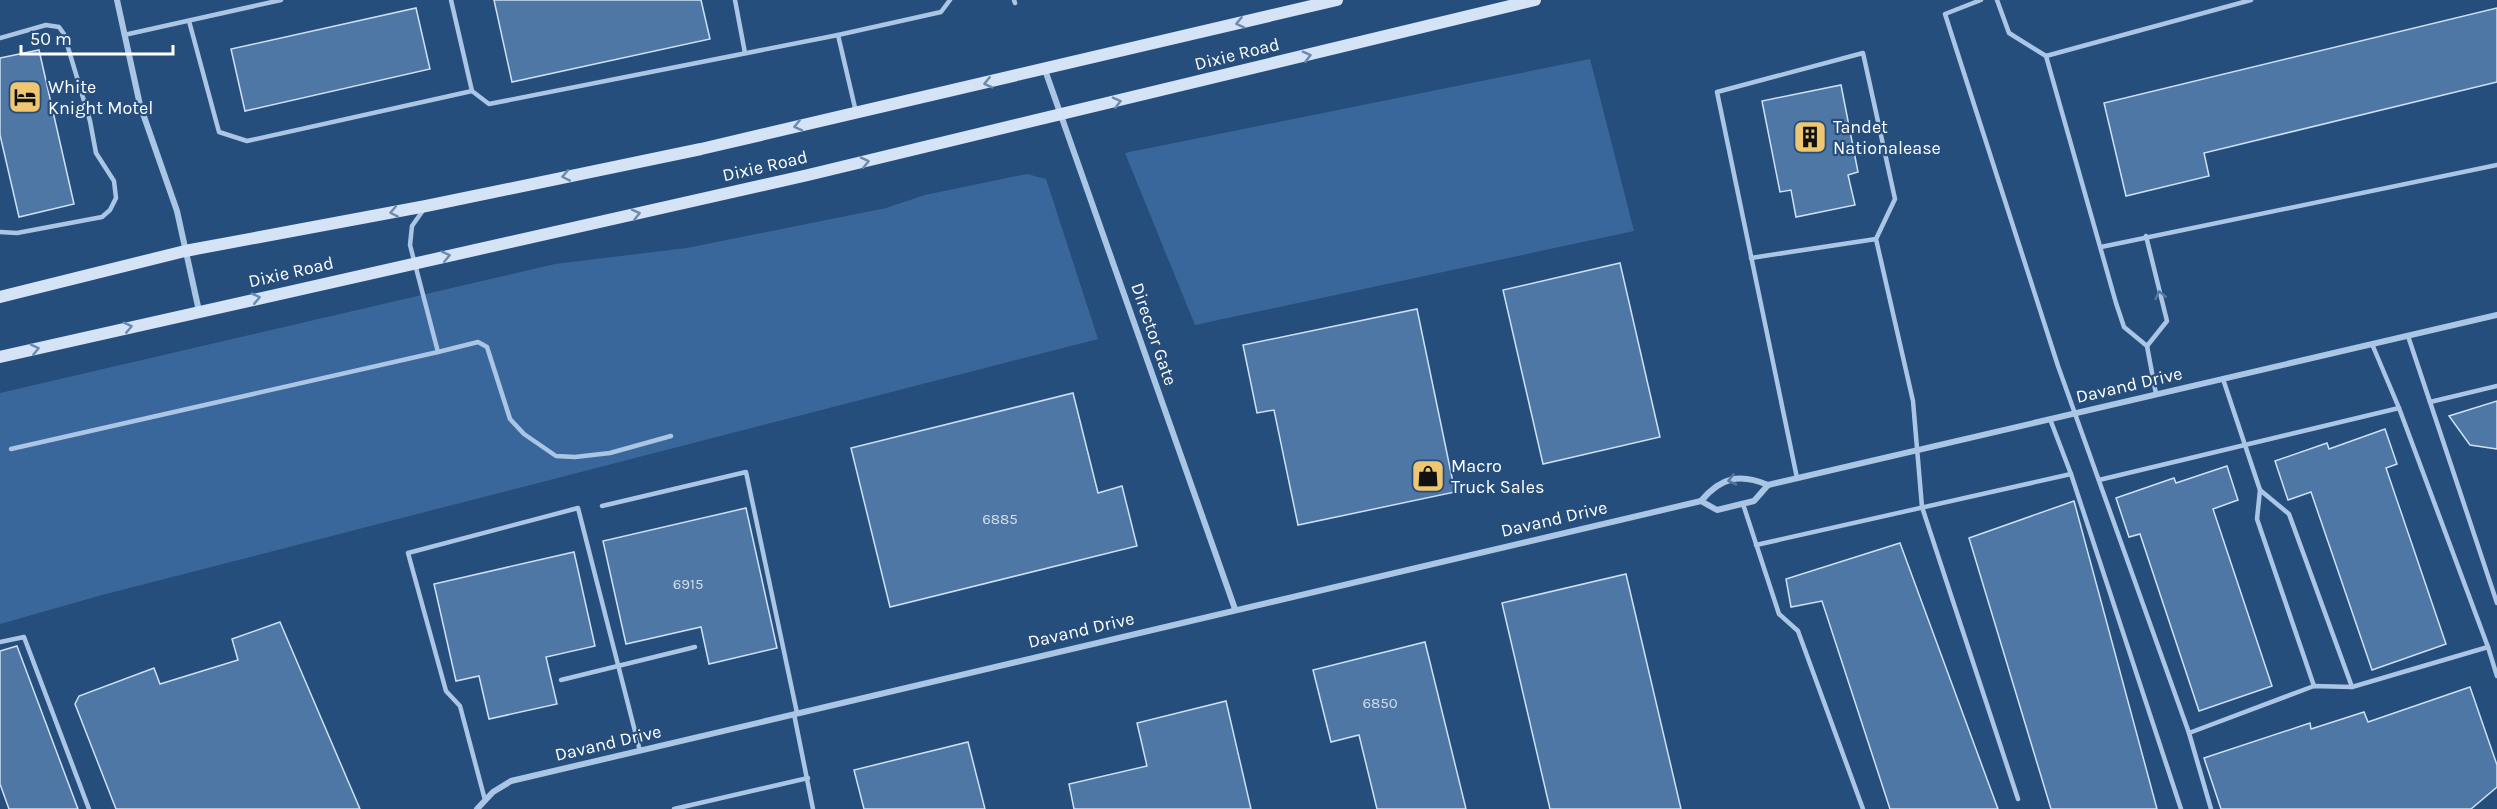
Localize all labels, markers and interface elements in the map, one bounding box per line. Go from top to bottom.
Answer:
one-way arrow [1235,16,1245,29]
scale bar [21,18,172,56]
text: 50 m [30,28,72,50]
street label: Dixie Road [1192,33,1282,75]
one-way arrow [1302,50,1312,63]
one-way arrow [983,75,993,88]
place label: White Knight Motel [48,76,153,119]
hotel icon: White Knight Motel [7,79,43,115]
one-way arrow [1112,97,1122,110]
place label: Tandet Nationalease [1833,116,1941,159]
one-way arrow [793,119,803,132]
building icon: Tandet Nationalease [1792,119,1828,155]
street label: Dixie Road [720,146,810,186]
one-way arrow [860,156,870,169]
one-way arrow [561,169,571,182]
one-way arrow [390,205,400,218]
one-way arrow [631,208,641,221]
one-way arrow [441,250,451,263]
street label: Dixie Road [246,252,336,292]
street label: Director Gate [1126,280,1182,388]
one-way arrow [2155,290,2168,300]
one-way arrow [251,293,261,306]
one-way arrow [122,322,132,335]
one-way arrow [30,343,40,356]
street label: Davand Drive [2074,362,2184,408]
place label: Macro Truck Sales [1451,455,1544,498]
shop icon: Macro Truck Sales [1410,458,1446,494]
one-way arrow [1727,473,1737,486]
street label: Davand Drive [1499,496,1609,542]
house number: 6885 [982,510,1018,528]
house number: 6915 [673,575,703,593]
street label: Davand Drive [1026,607,1136,653]
house number: 6850 [1362,694,1398,712]
street label: Davand Drive [553,720,663,766]

